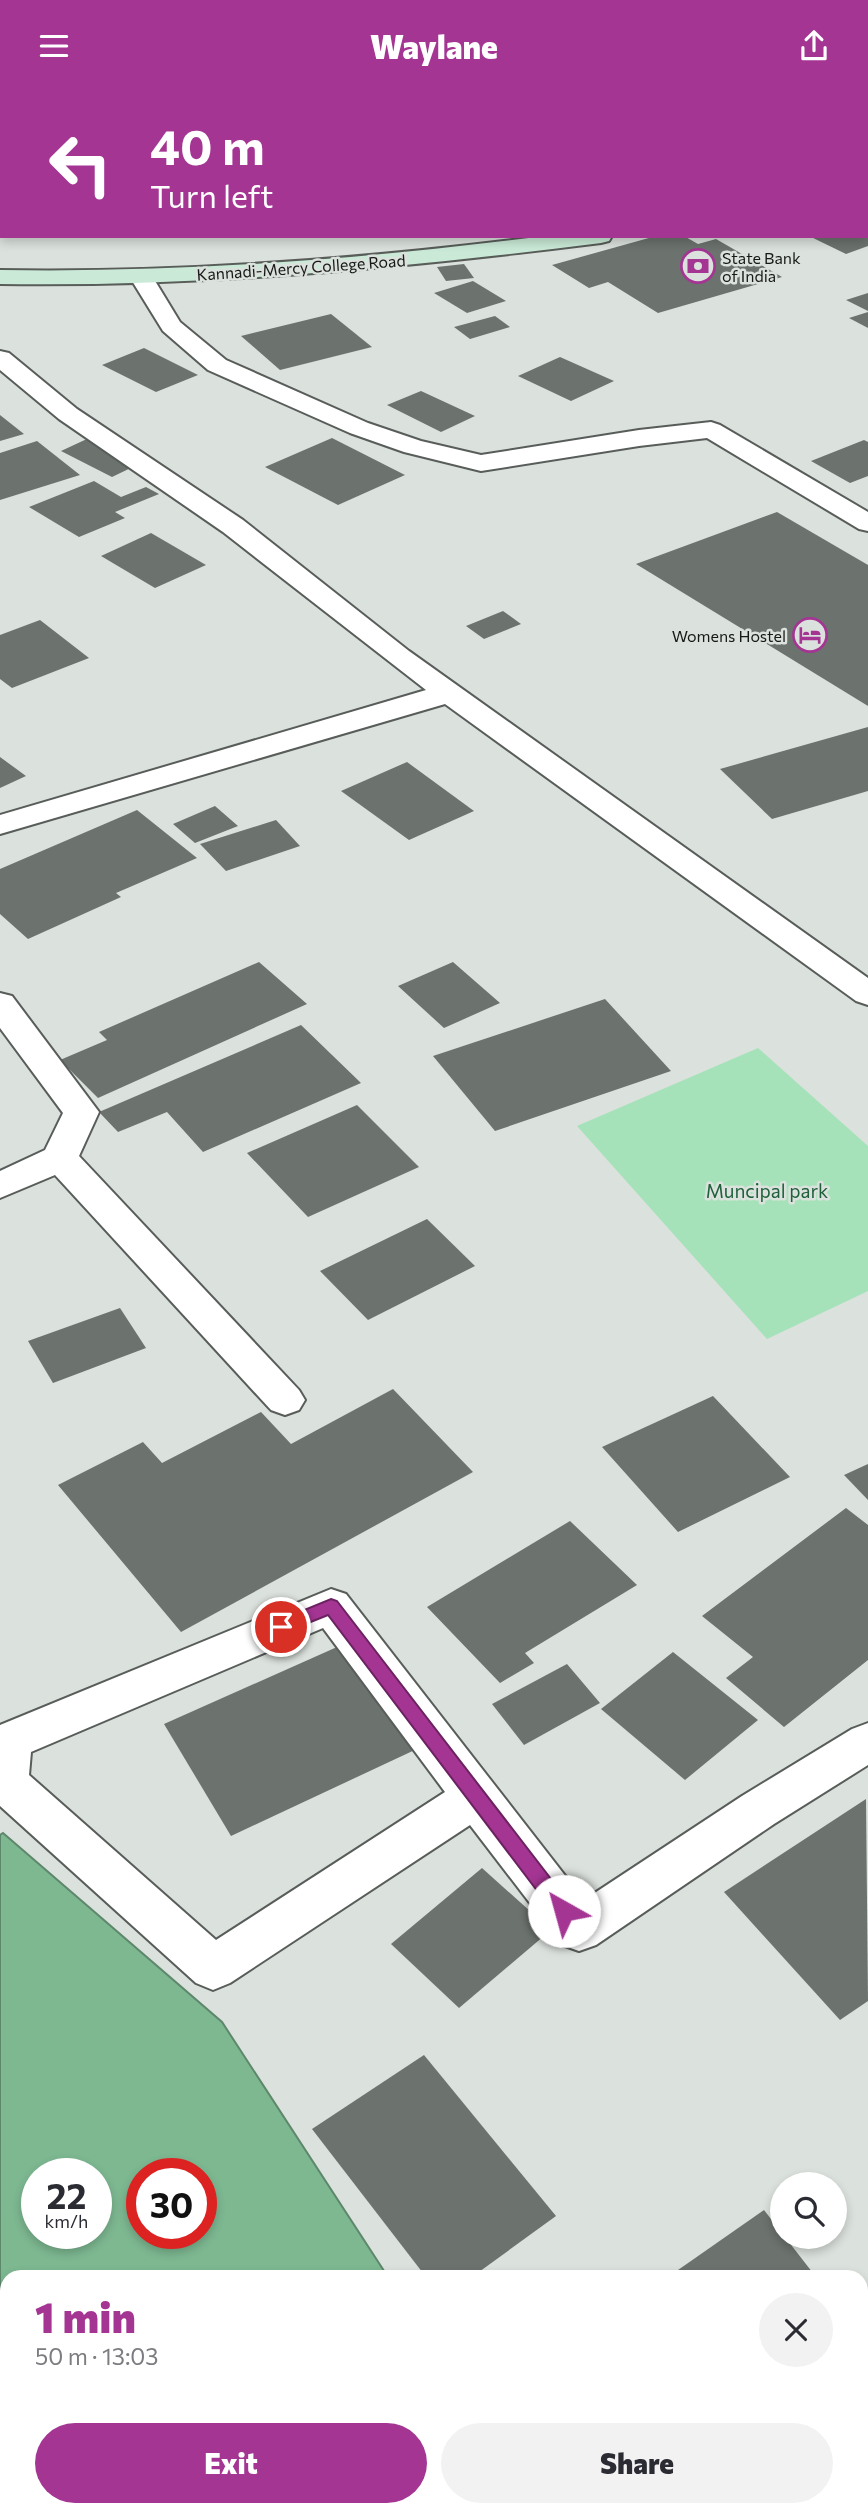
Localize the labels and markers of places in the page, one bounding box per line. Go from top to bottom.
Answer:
bank icon: State Bank of India [679,247,717,285]
place label: State Bank of India [722,248,801,285]
hotel icon: Womens Hostel [791,616,829,654]
place label: Womens Hostel [672,626,786,645]
pin [251,1597,311,1657]

